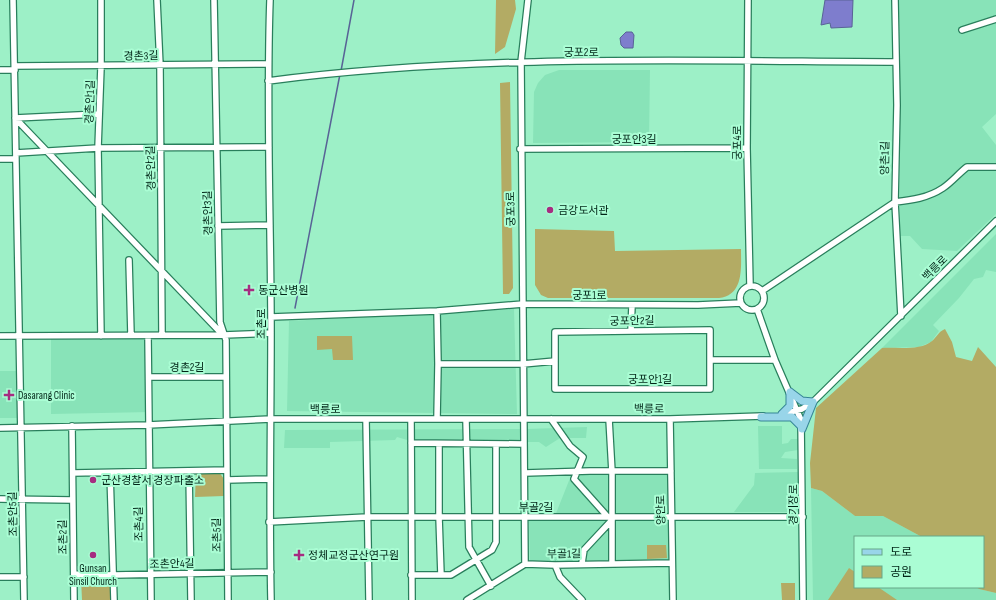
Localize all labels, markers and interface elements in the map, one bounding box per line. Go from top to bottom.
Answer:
street label: 궁포2로 [564,46,598,59]
street label: 경촌3길 [123,49,159,63]
street label: 경촌안1길 [83,80,97,124]
street label: 궁포4로 [731,126,744,160]
street label: 궁포안3길 [611,133,657,146]
street label: 양촌1길 [878,141,892,175]
street label: 경촌안2길 [144,145,158,191]
street label: 경촌안3길 [201,190,215,236]
street label: 궁포3로 [504,191,518,227]
place label: 금강도서관 [558,204,609,217]
marker: 금강도서관 [545,205,555,215]
street label: 백릉로 [920,253,950,283]
marker: 동군산병원 [243,284,255,296]
place label: 동군산병원 [258,284,309,297]
street label: 궁포1로 [572,289,606,302]
street label: 조촌로 [255,309,268,339]
street label: 궁포안2길 [609,314,655,328]
street label: 경촌2길 [170,361,204,374]
street label: 궁포안1길 [628,373,672,386]
marker: Dasarang Clinic [3,389,15,401]
place label: Dasarang Clinic [18,389,75,402]
street label: 백릉로 [634,402,664,416]
street label: 백릉로 [310,403,340,416]
place label: 군산경찰서 경장파출소 [101,474,204,487]
marker: 군산경찰서 경장파출소 [88,475,98,485]
street label: 경기장로 [787,485,800,525]
street label: 조촌안5길 [6,491,20,537]
street label: 양안로 [654,495,668,525]
street label: 부골2길 [519,501,553,514]
street label: 조촌4길 [132,506,146,542]
street label: 조촌5길 [210,517,224,553]
street label: 조촌2길 [56,519,70,555]
legend [854,536,984,588]
text: 도로 [890,545,912,560]
street label: 부골1길 [547,547,581,561]
marker: 정체교정군산연구원 [293,549,305,561]
place label: 정체교정군산연구원 [308,549,399,562]
marker: Gunsan Sinsil Church [88,550,98,560]
street label: 조촌안4길 [149,557,195,571]
place label: Gunsan Sinsil Church [69,562,117,588]
text: 공원 [890,565,912,580]

